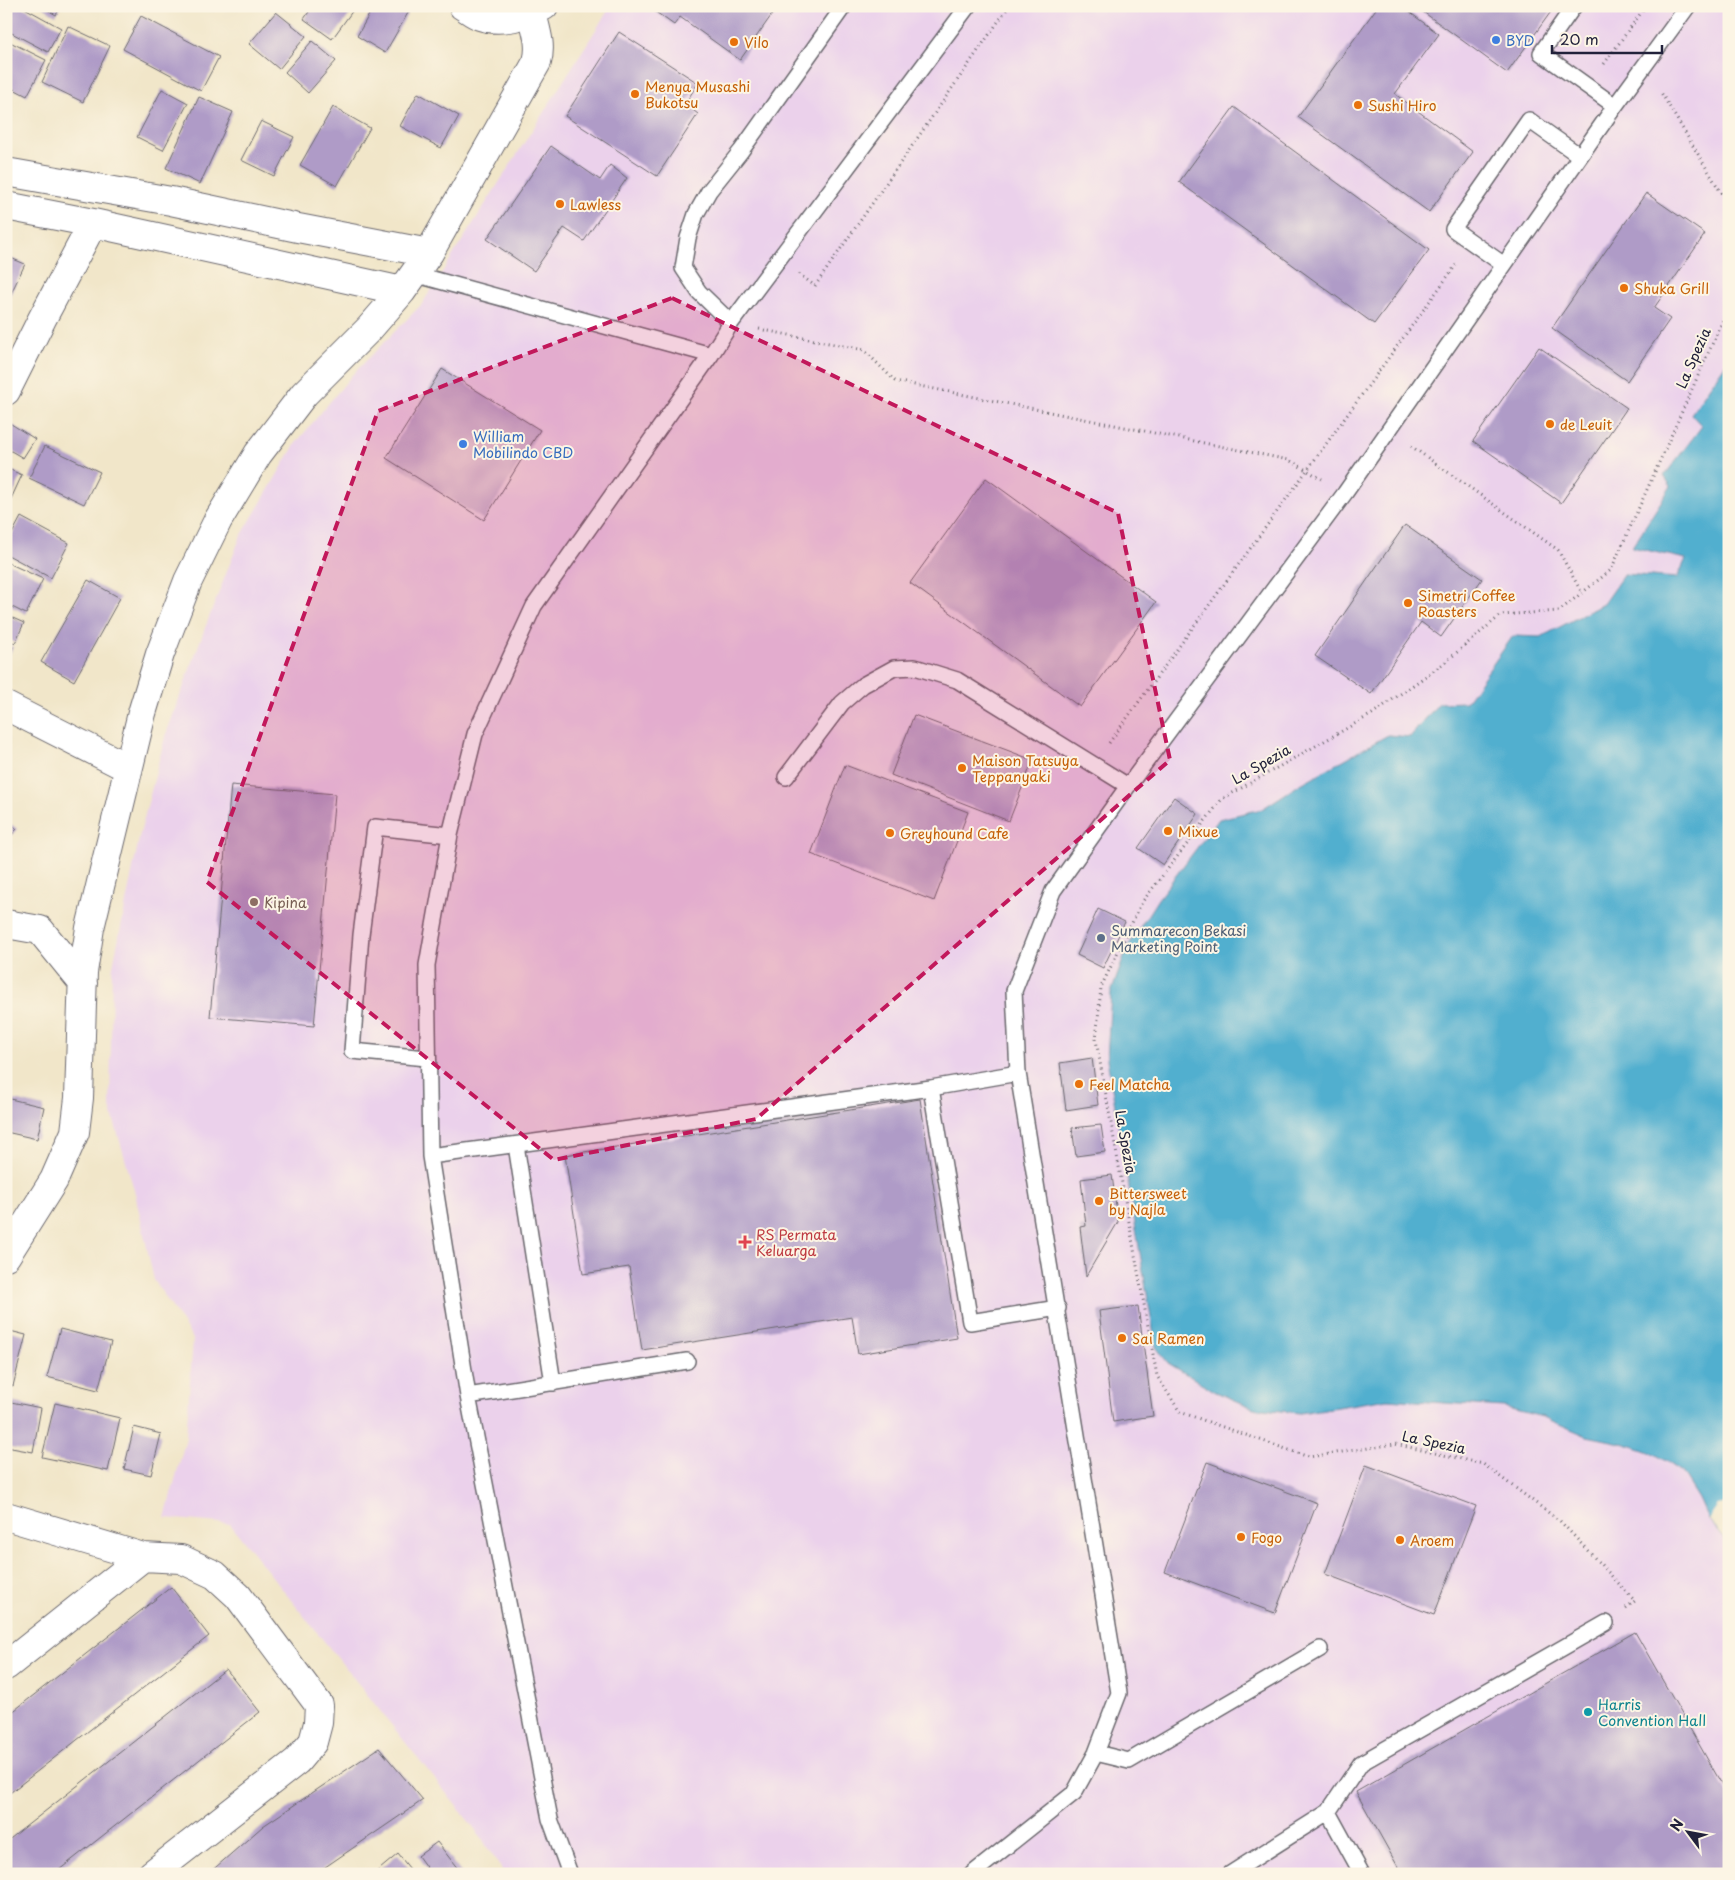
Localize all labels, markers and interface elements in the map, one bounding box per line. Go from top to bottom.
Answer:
scale bar [1552,22,1662,54]
text: 20 m [1560,27,1599,50]
place label: BYD [1506,30,1535,51]
place label: Vilo [744,32,769,53]
marker: BYD [1490,34,1502,46]
marker: Vilo [728,36,740,48]
place label: Menya Musashi Bukotsu [645,76,750,113]
marker: Menya Musashi Bukotsu [629,88,641,100]
place label: Sushi Hiro [1368,95,1437,116]
marker: Sushi Hiro [1352,99,1364,111]
place label: Lawless [570,194,621,215]
marker: Lawless [554,198,566,210]
place label: Shuka Grill [1634,278,1709,299]
marker: Shuka Grill [1618,282,1630,294]
street label: La Spezia [1670,324,1716,392]
place label: de Leuit [1560,414,1612,435]
marker: de Leuit [1544,418,1556,430]
place label: William Mobilindo CBD [473,426,573,463]
marker: William Mobilindo CBD [457,438,469,450]
place label: Simetri Coffee Roasters [1418,585,1516,622]
marker: Simetri Coffee Roasters [1402,597,1414,609]
street label: La Spezia [1228,739,1295,789]
place label: Maison Tatsuya Teppanyaki [972,750,1079,787]
marker: Maison Tatsuya Teppanyaki [956,762,968,774]
place label: Mixue [1178,821,1219,842]
place label: Greyhound Cafe [900,823,1009,844]
marker: Mixue [1162,825,1174,837]
marker: Greyhound Cafe [884,827,896,839]
place label: Kipina [264,892,307,913]
marker: Kipina [248,896,260,908]
place label: Summarecon Bekasi Marketing Point [1111,920,1246,957]
marker: Summarecon Bekasi Marketing Point [1095,932,1107,944]
place label: Feel Matcha [1089,1074,1170,1095]
marker: Feel Matcha [1073,1078,1085,1090]
street label: La Spezia [1110,1108,1142,1176]
place label: Bittersweet by Najla [1109,1183,1187,1220]
marker: Bittersweet by Najla [1093,1195,1105,1207]
place label: RS Permata Keluarga [756,1224,837,1261]
marker: RS Permata Keluarga [738,1235,752,1249]
place label: Sai Ramen [1132,1328,1204,1349]
marker: Sai Ramen [1116,1332,1128,1344]
street label: La Spezia [1400,1425,1468,1459]
place label: Fogo [1251,1527,1282,1548]
place label: Aroem [1410,1530,1454,1551]
marker: Fogo [1235,1531,1247,1543]
marker: Aroem [1394,1534,1406,1546]
place label: Harris Convention Hall [1598,1694,1706,1731]
marker: Harris Convention Hall [1582,1706,1594,1718]
north arrow [1662,1808,1712,1858]
text: N [1665,1815,1688,1835]

